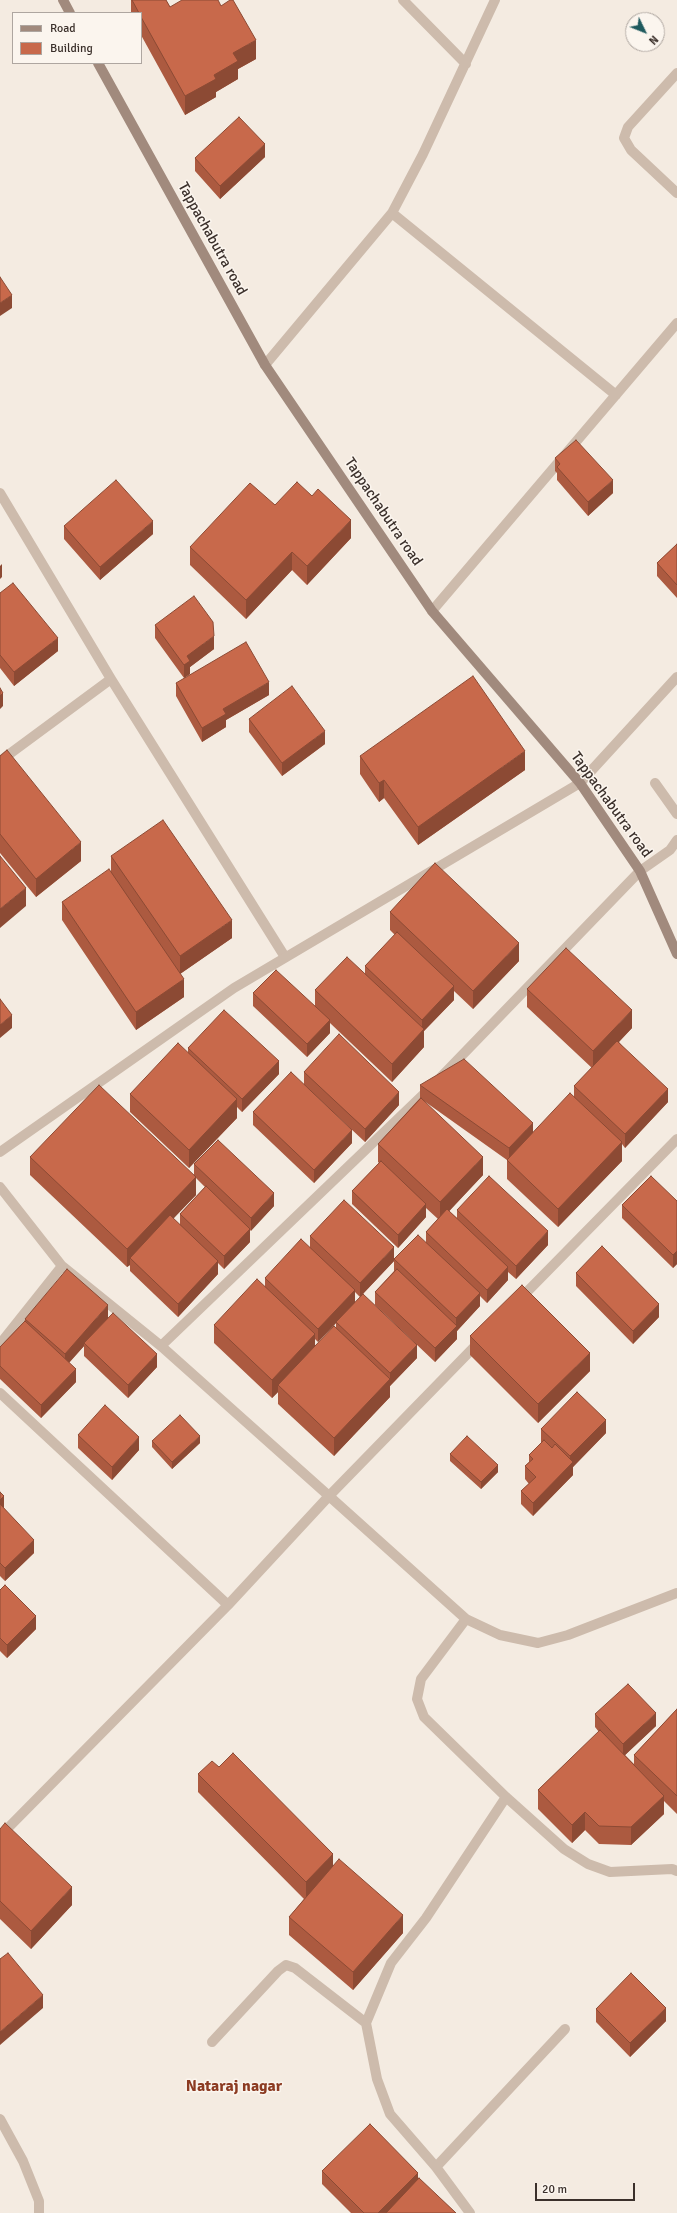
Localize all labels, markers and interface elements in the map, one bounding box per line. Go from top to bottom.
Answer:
legend [12,12,142,64]
north arrow [625,12,665,52]
text: Road [50,21,76,36]
text: N [646,33,661,47]
text: Building [50,41,93,56]
street label: Tappachabutra road [173,179,251,299]
street label: Tappachabutra road [340,455,426,569]
street label: Tappachabutra road [567,749,655,861]
district label: Nataraj nagar [186,2077,282,2097]
scale bar [537,2175,637,2201]
text: 20 m [542,2182,567,2197]

